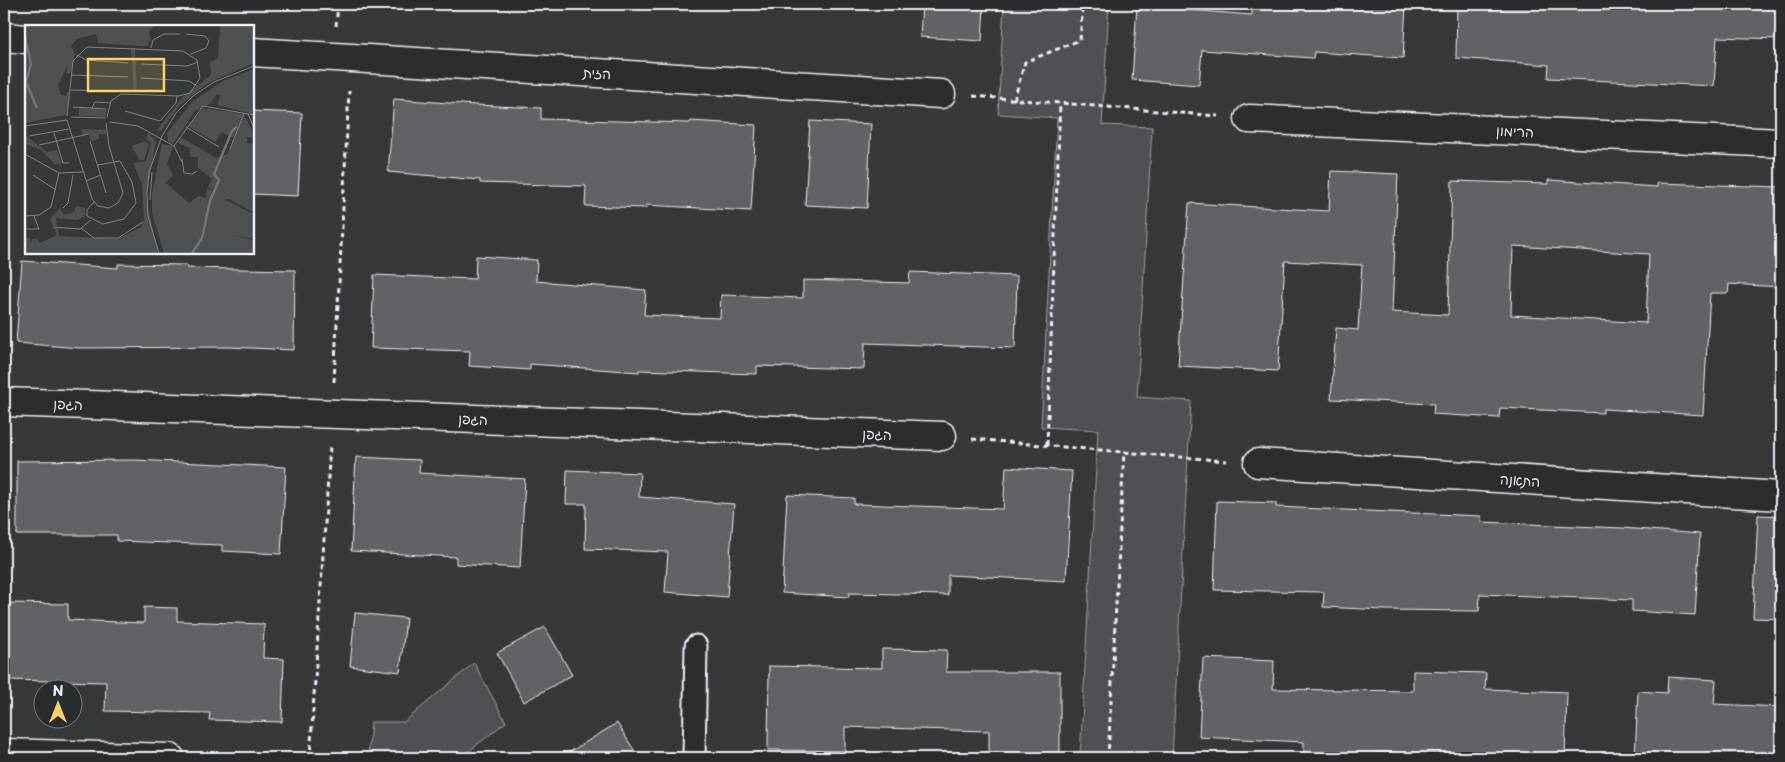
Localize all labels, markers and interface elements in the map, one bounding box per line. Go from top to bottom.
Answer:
inset map [25,25,254,254]
street label: הזית [581,62,612,84]
street label: הרימון [1496,120,1534,142]
street label: הגפן [53,393,83,415]
street label: הגפן [458,408,488,430]
street label: הגפן [862,423,892,445]
street label: התאנה [1499,468,1541,492]
north arrow [32,680,82,730]
text: N [52,680,64,701]

